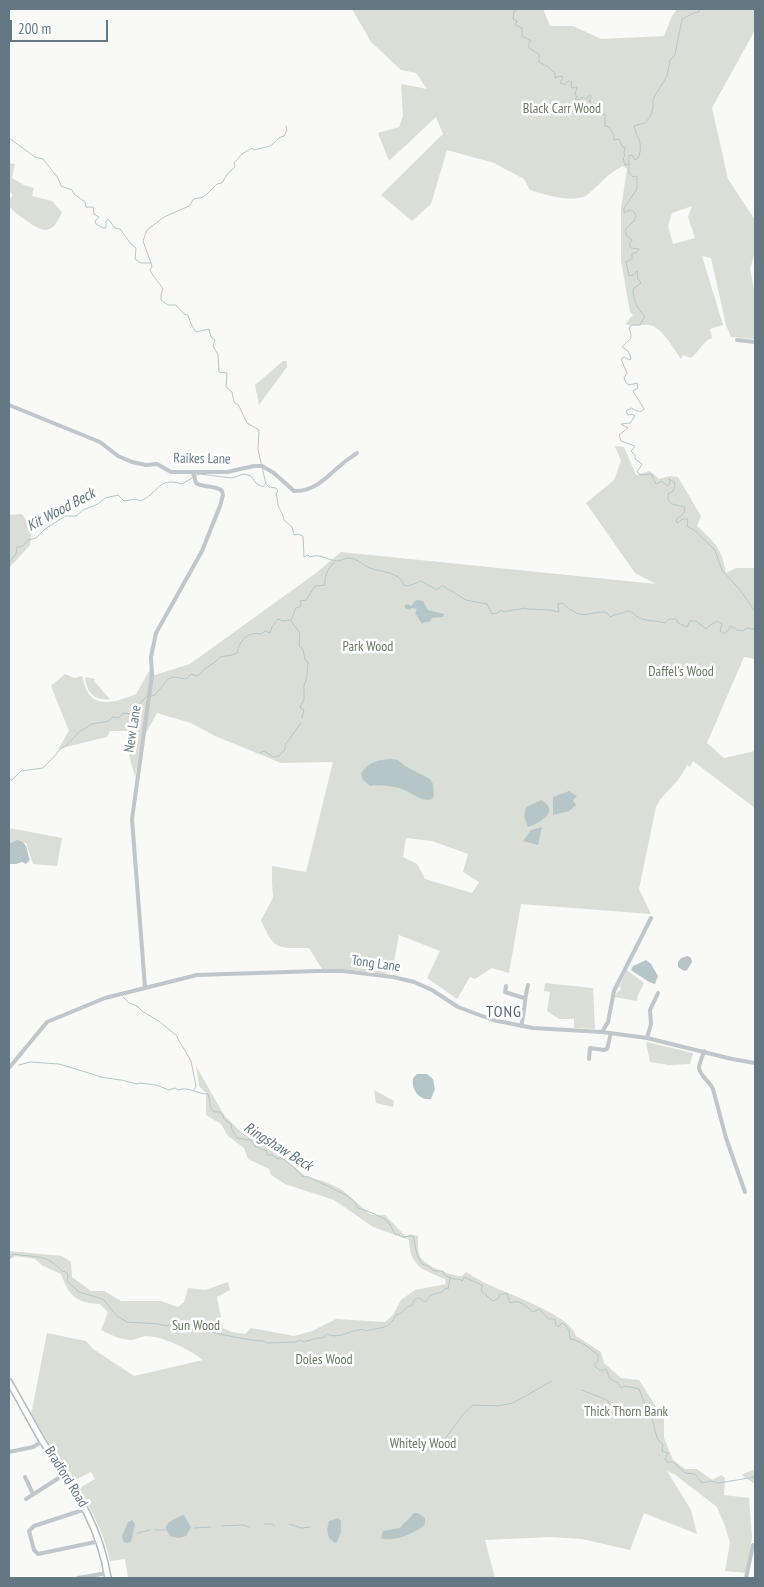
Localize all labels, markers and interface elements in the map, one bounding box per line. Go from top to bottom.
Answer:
scale bar [12,10,110,42]
text: 200 m [18,19,51,38]
park label: Black Carr Wood [523,101,601,117]
street label: Raikes Lane [173,450,231,468]
water label: Kit Wood Beck [24,485,98,535]
park label: Park Wood [343,639,393,655]
park label: Daffel's Wood [648,664,714,680]
street label: New Lane [121,704,145,754]
street label: Tong Lane [350,952,402,976]
district label: TONG [486,1002,522,1022]
water label: Ringshaw Beck [240,1119,316,1175]
park label: Sun Wood [172,1318,220,1334]
park label: Doles Wood [295,1352,353,1368]
park label: Thick Thorn Bank [584,1404,668,1420]
park label: Whitely Wood [390,1436,456,1452]
street label: Bradford Road [41,1444,91,1510]

